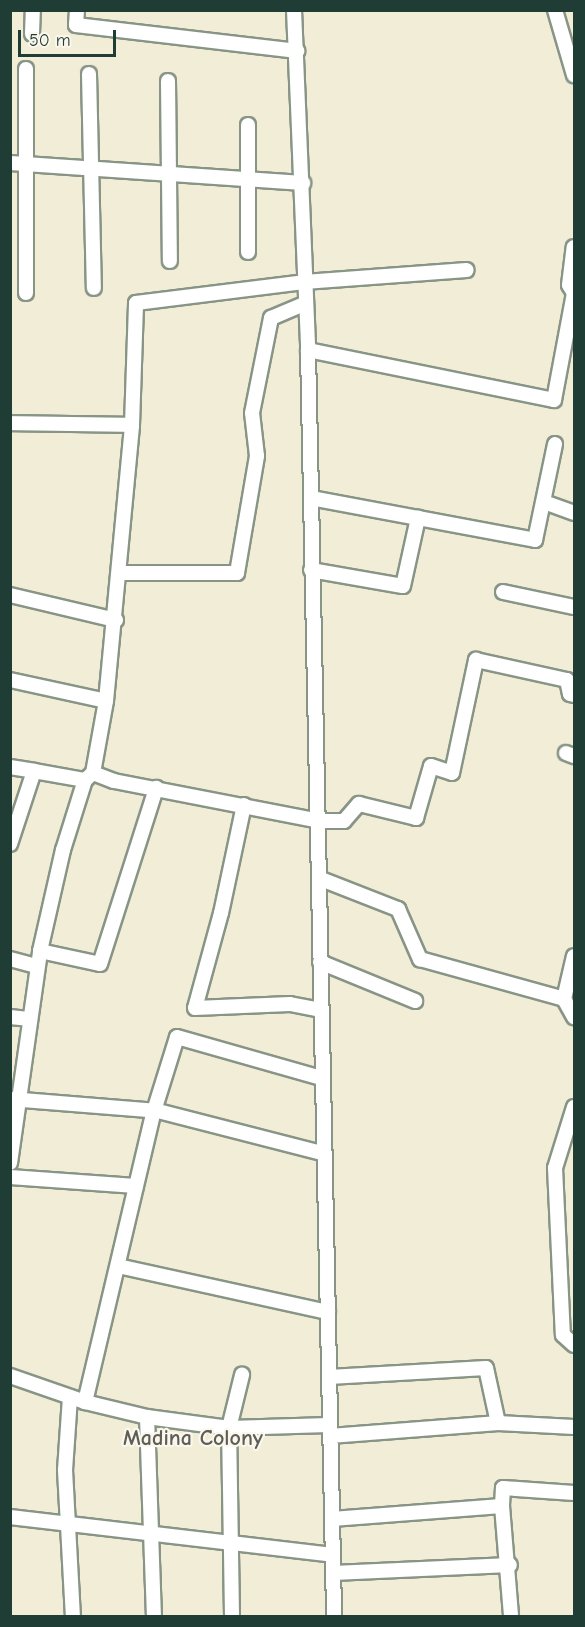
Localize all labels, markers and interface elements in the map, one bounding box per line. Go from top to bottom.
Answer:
scale bar [21,18,118,56]
text: 50 m [29,30,71,51]
district label: Madina Colony [123,1426,263,1452]

